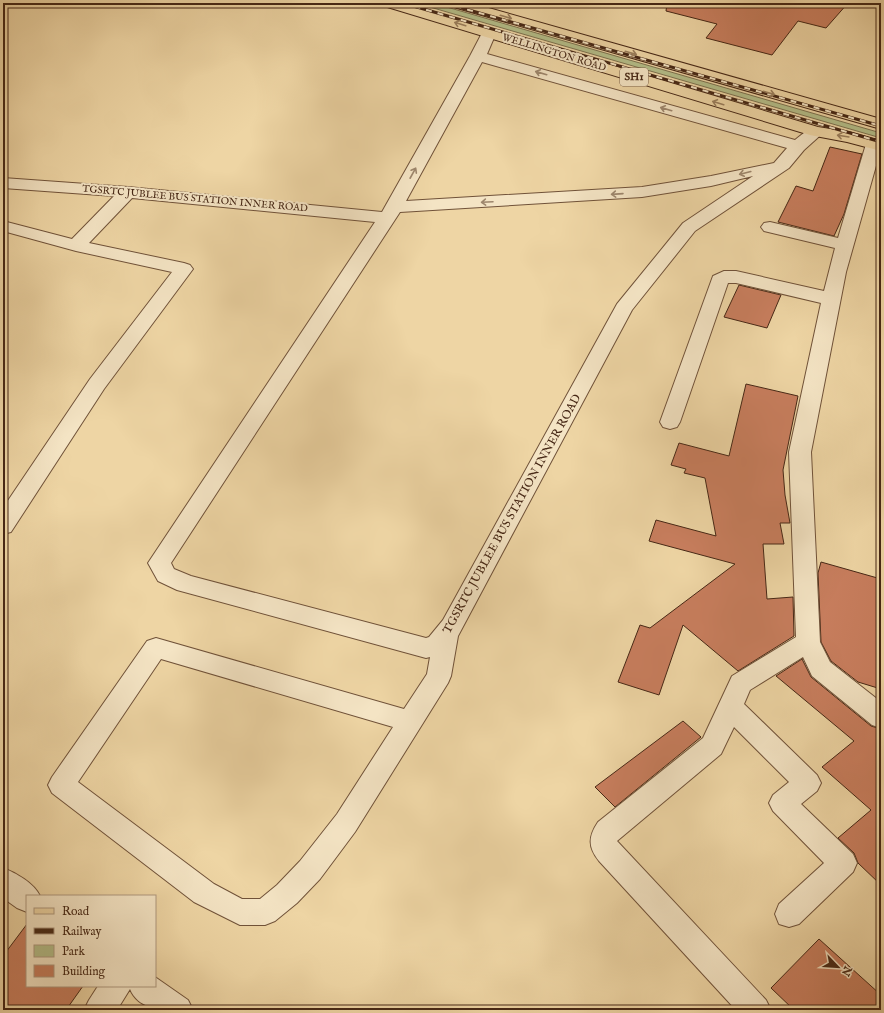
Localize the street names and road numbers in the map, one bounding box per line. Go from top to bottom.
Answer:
street label: WELLINGTON ROAD [501,31,607,75]
road number: SH1 [620,68,648,86]
street label: TGSRTC JUBLEE BUS STATION INNER ROAD [82,183,308,215]
street label: TGSRTC JUBLEE BUS STATION INNER ROAD [440,391,585,637]

